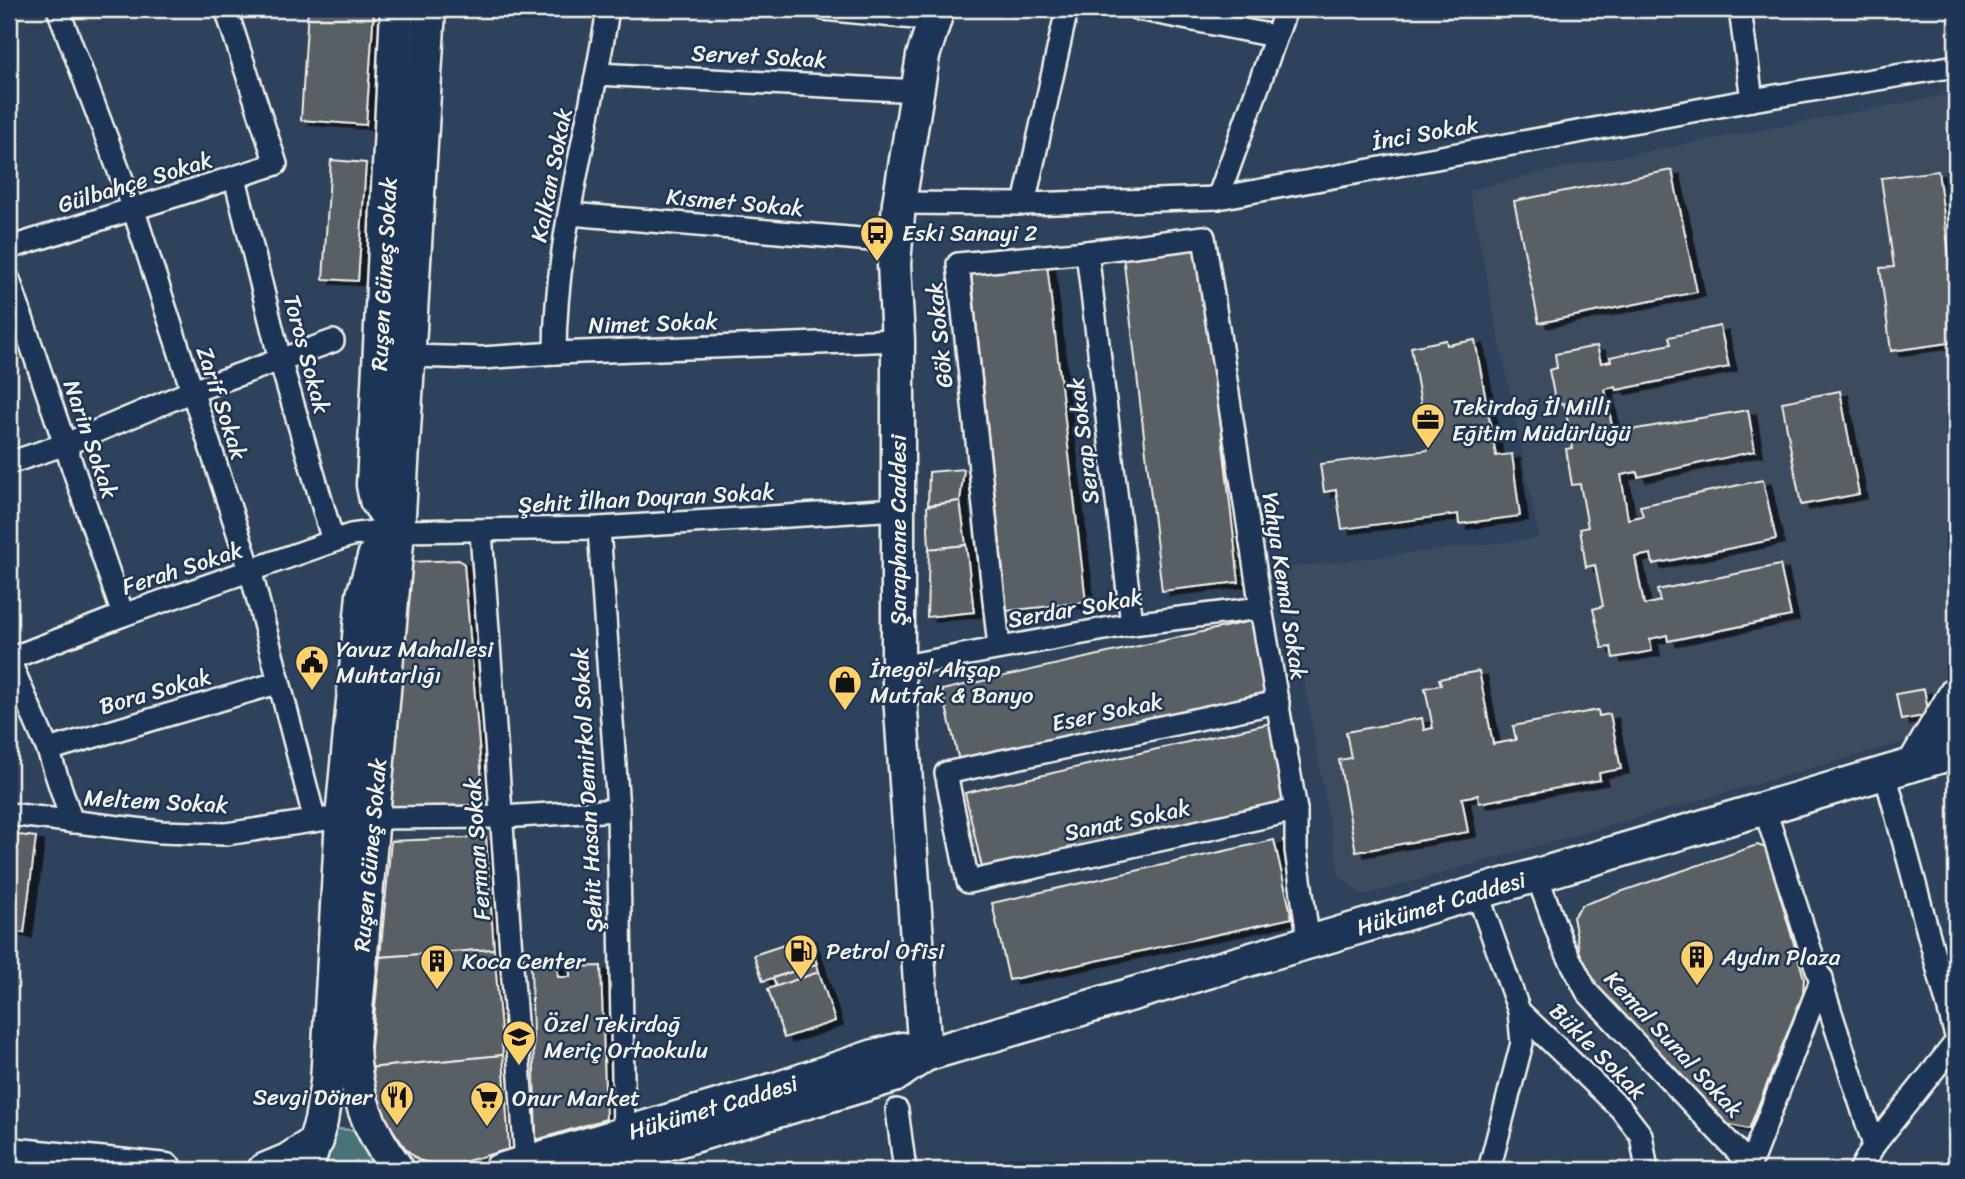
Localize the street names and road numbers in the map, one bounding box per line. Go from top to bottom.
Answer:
street label: Servet Sokak [690,32,828,81]
street label: Kalkan Sokak [518,104,585,246]
street label: İnci Sokak [1368,104,1482,163]
street label: Gülbahçe Sokak [53,139,218,225]
street label: Ruşen Güneş Sokak [359,175,410,372]
street label: Kısmet Sokak [665,176,805,229]
street label: Gök Sokak [914,280,965,390]
street label: Toros Sokak [271,290,342,419]
street label: Nimet Sokak [588,301,719,346]
street label: Zarif Sokak [184,341,259,466]
street label: Narin Sokak [51,374,130,505]
street label: Serap Sokak [1055,375,1112,507]
street label: Şaraphane Caddesi [878,434,919,626]
street label: Şehit İlhan Doyran Sokak [517,471,776,526]
street label: Yahya Kemal Sokak [1249,489,1320,683]
street label: Ferah Sokak [116,529,249,607]
street label: Serdar Sokak [1004,576,1146,641]
street label: Şehit Hasan Demirkol Sokak [560,646,615,934]
street label: Bora Sokak [94,656,216,727]
street label: Eser Sokak [1048,681,1167,744]
street label: Ruşen Güneş Sokak [341,756,399,953]
street label: Ferman Sokak [452,776,503,922]
street label: Meltem Sokak [83,777,229,826]
street label: Sanat Sokak [1060,787,1195,854]
street label: Hükümet Caddesi [1351,859,1531,948]
street label: Kemal Sunal Sokak [1594,961,1754,1128]
street label: Bükle Sokak [1539,992,1657,1111]
street label: Hükümet Caddesi [623,1063,804,1152]

